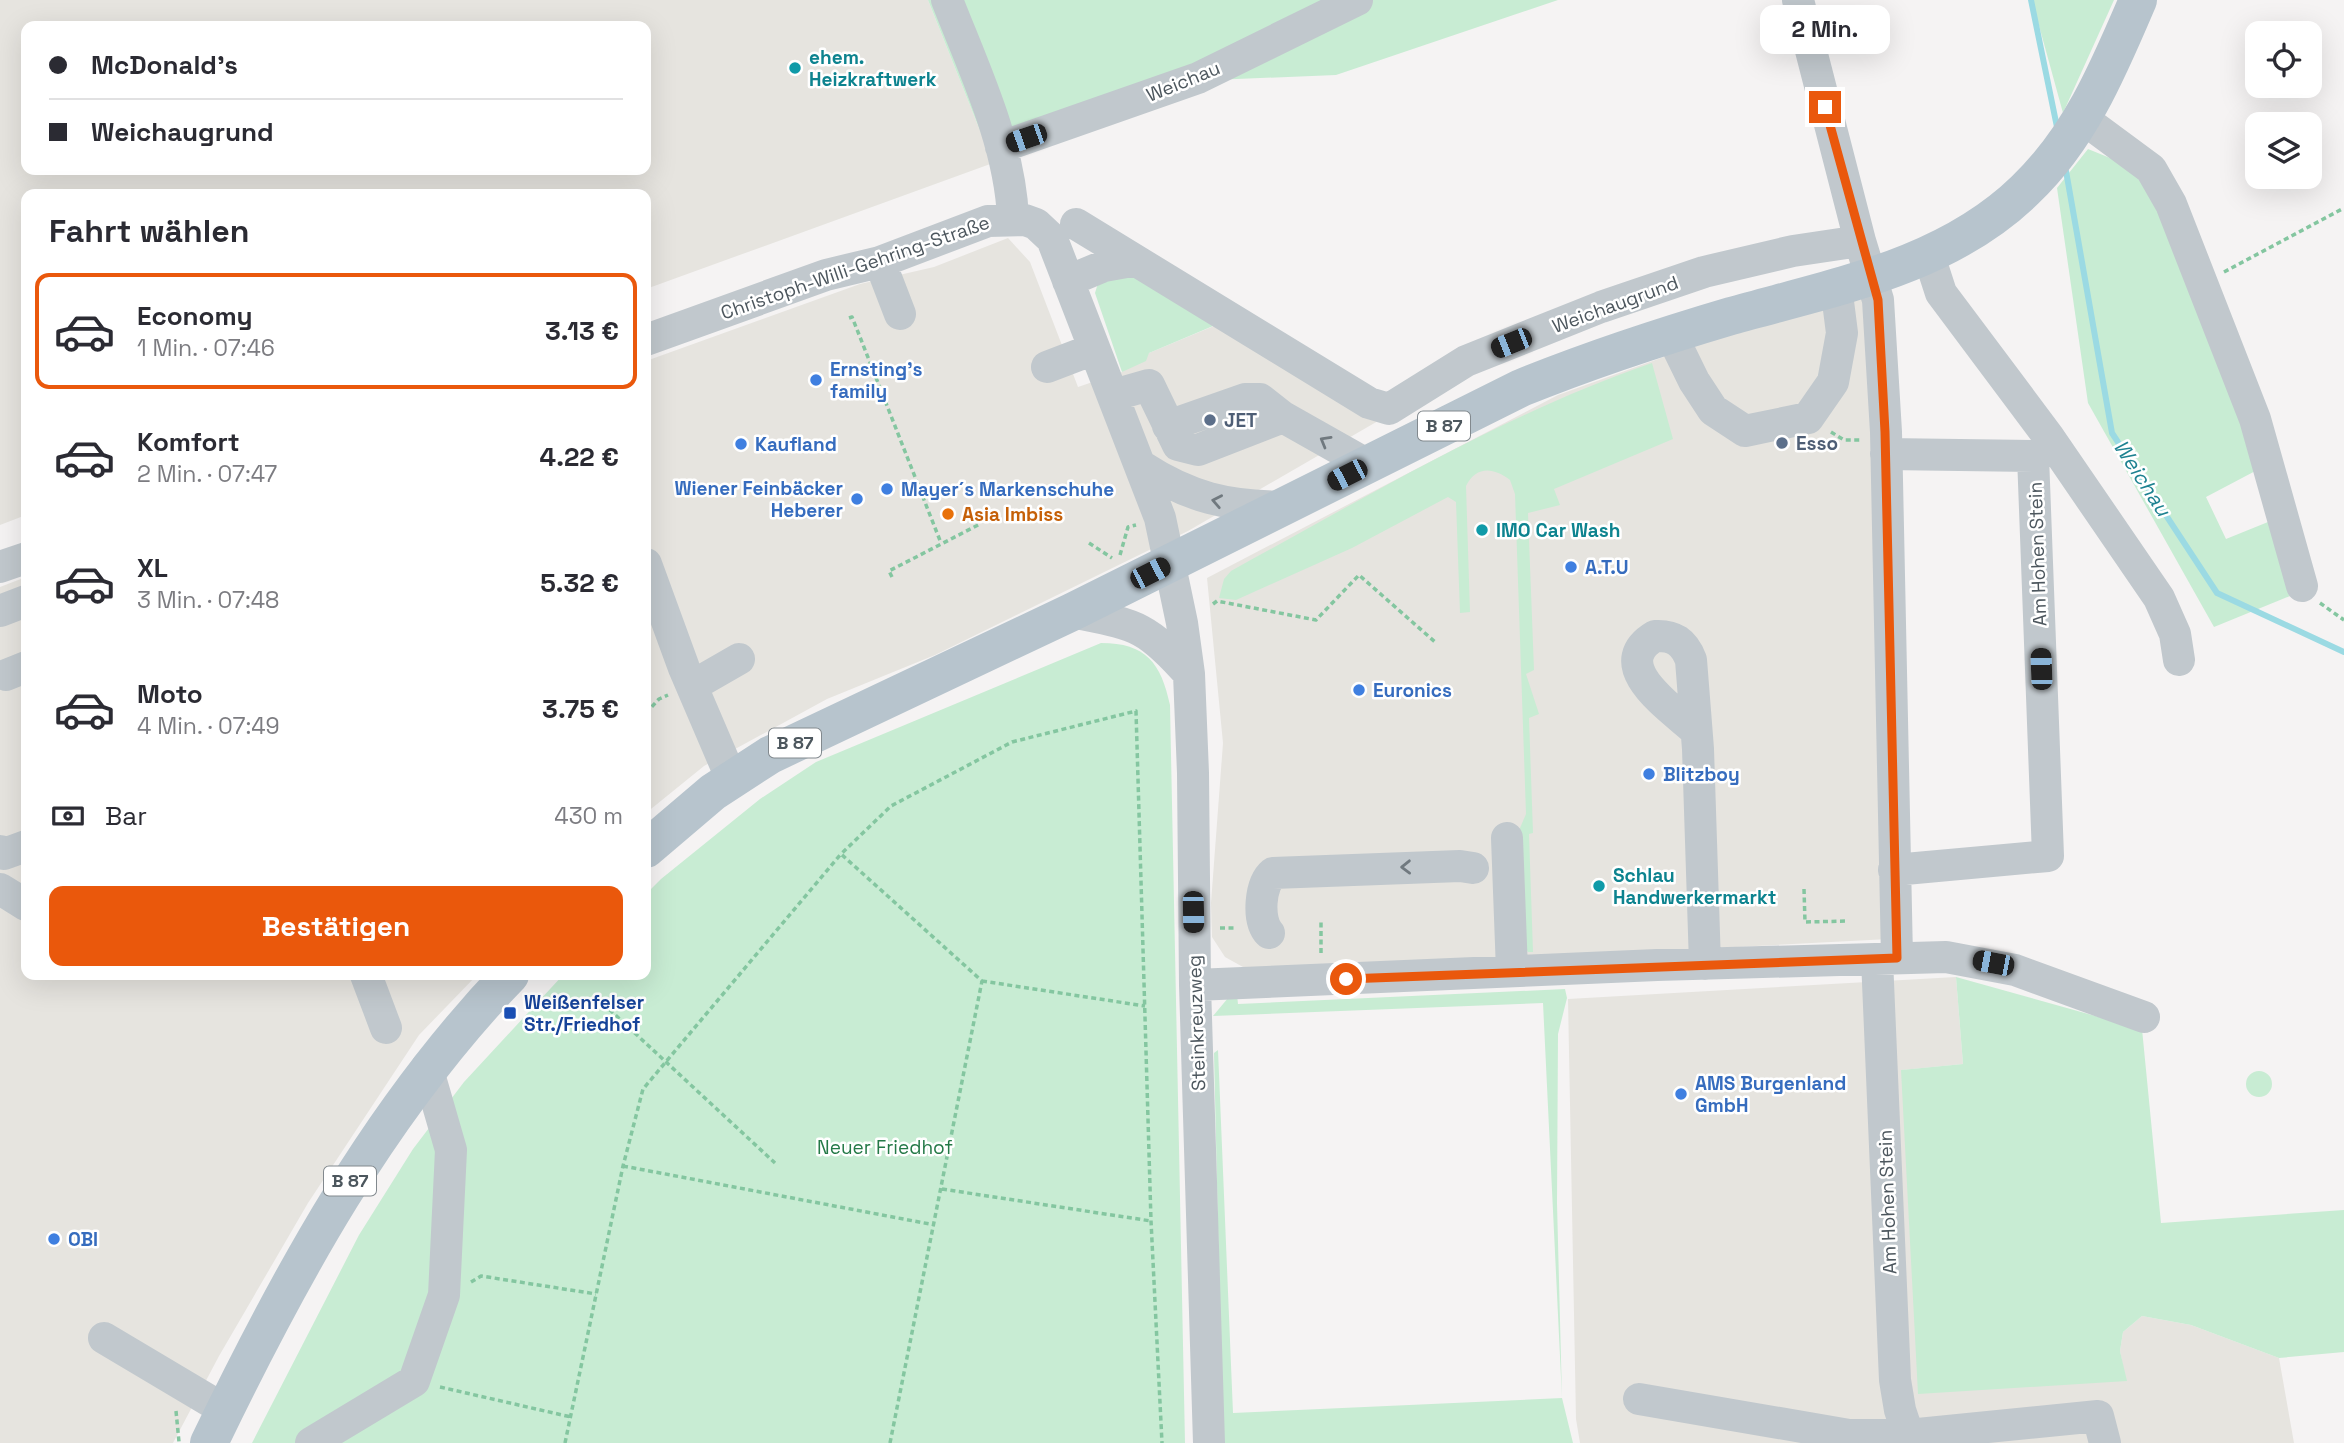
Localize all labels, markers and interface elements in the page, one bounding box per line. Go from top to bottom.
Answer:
callout: 2 Min. [1760,6,1890,55]
text: 2 Min. [1792,14,1858,44]
map controls [2245,21,2322,189]
button: locate [2245,21,2322,98]
place label: ehem. Heizkraftwerk [809,45,937,92]
text: McDonald's [91,48,238,82]
street label: Weichau [1143,55,1224,108]
marker: ehem. Heizkraftwerk [787,60,803,76]
route end [1809,91,1841,123]
button: layers [2245,112,2322,189]
text: Weichaugrund [91,115,274,149]
car [1003,121,1050,155]
street label: Christoph-Willi-Gehring-Straße [717,210,993,325]
text: Fahrt wählen [49,211,249,251]
street label: Weichaugrund [1549,270,1682,339]
text: Economy [137,299,253,333]
icon: car [53,300,116,363]
text: 3.13 € [545,314,619,348]
car [1488,325,1535,361]
text: 1 Min. · 07:46 [137,333,275,363]
place label: Ernsting's family [830,357,922,404]
marker: Ernsting's family [808,372,824,388]
place label: JET [1224,408,1257,433]
marker: JET [1202,412,1218,428]
road number: B 87 [1418,412,1470,440]
text: Komfort [137,425,240,459]
icon: car [53,426,116,489]
place label: Esso [1796,431,1838,456]
place label: Kaufland [755,432,837,457]
water label: Weichau [2108,434,2178,522]
marker: Esso [1774,435,1790,451]
marker: Kaufland [733,436,749,452]
one-way arrow [1320,436,1332,449]
text: 4.22 € [540,440,619,474]
car [1324,456,1371,494]
text: 2 Min. · 07:47 [137,459,277,489]
place label: Wiener Feinbäcker Heberer [674,476,843,523]
place label: Mayer´s Markenschuhe [901,477,1114,502]
marker: Mayer´s Markenschuhe [879,481,895,497]
street label: Am Hohen Stein [2022,481,2053,627]
marker: Wiener Feinbäcker Heberer [849,491,865,507]
one-way arrow [1211,494,1223,509]
place label: Asia Imbiss [962,502,1063,527]
marker: Asia Imbiss [940,506,956,522]
place label: IMO Car Wash [1496,518,1620,543]
marker: IMO Car Wash [1474,522,1490,538]
text: XL [137,551,168,585]
icon: car [53,552,116,615]
car [1127,554,1174,592]
place label: A.T.U [1585,555,1628,580]
marker: A.T.U [1563,559,1579,575]
text: 5.32 € [540,566,619,600]
text: 3 Min. · 07:48 [137,585,279,615]
car [2030,648,2053,690]
text: Moto [137,677,203,711]
icon: car [53,678,116,741]
place label: Euronics [1373,678,1452,703]
marker: Euronics [1351,682,1367,698]
text: 3.75 € [542,692,619,726]
text: 4 Min. · 07:49 [137,711,280,741]
road number: B 87 [769,728,821,758]
place label: Blitzboy [1663,762,1740,787]
marker: Blitzboy [1641,766,1657,782]
icon: cash [49,797,87,835]
text: Bar [105,799,147,833]
text: 430 m [554,801,623,831]
one-way arrow [1400,860,1411,875]
place label: Schlau Handwerkermarkt [1613,863,1776,910]
marker: Schlau Handwerkermarkt [1591,878,1607,894]
button: Bestätigen [49,886,623,966]
car [1183,891,1204,933]
car [1971,949,2016,977]
street label: Steinkreuzweg [1182,955,1211,1091]
route start [1330,963,1362,995]
place label: Weißenfelser Str./Friedhof [524,990,644,1037]
marker: Weißenfelser Str./Friedhof [502,1005,518,1021]
place label: AMS Burgenland GmbH [1695,1071,1846,1118]
marker: AMS Burgenland GmbH [1673,1086,1689,1102]
street label: Am Hohen Stein [1872,1129,1903,1275]
park label: Neuer Friedhof [817,1135,953,1160]
road number: B 87 [324,1166,376,1196]
place label: OBI [68,1227,98,1252]
marker: OBI [46,1231,62,1247]

